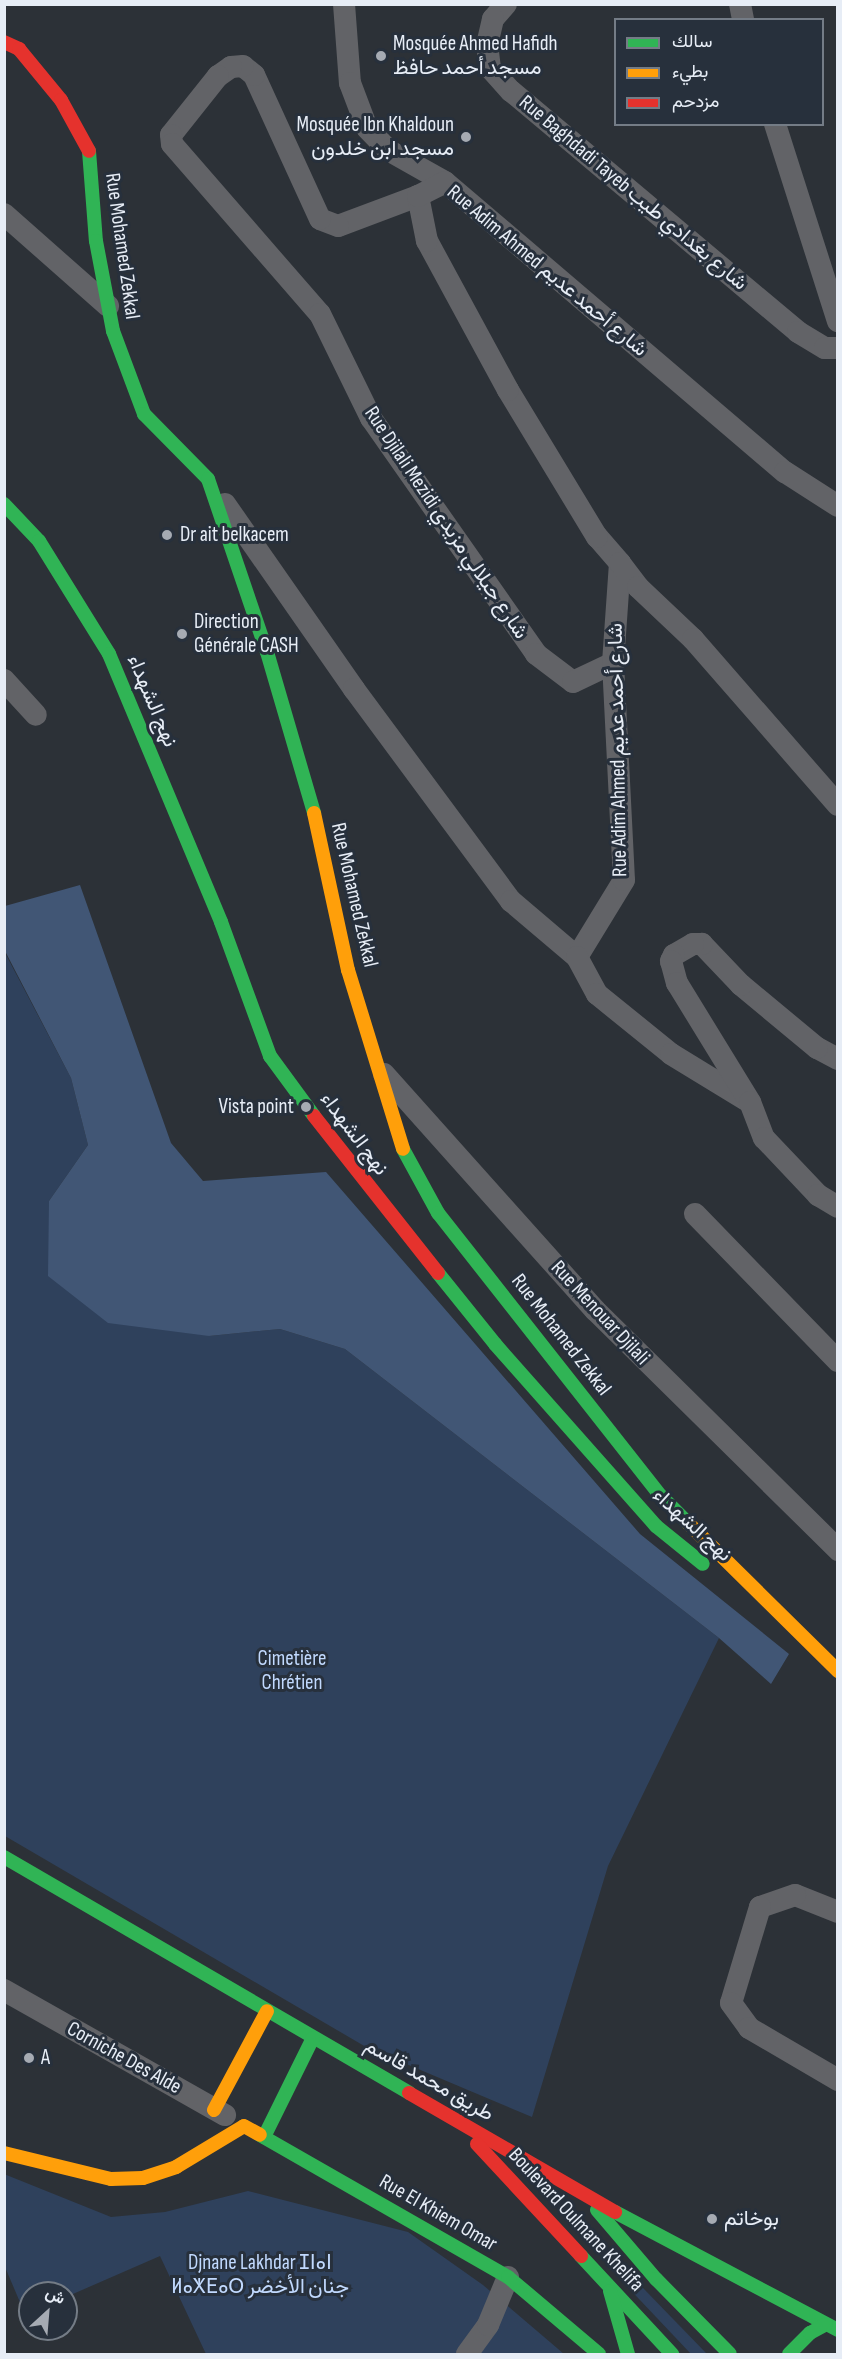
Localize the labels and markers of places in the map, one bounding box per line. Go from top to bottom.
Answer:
place label: Mosquée Ahmed Hafidh مسجد أحمد حافظ [393,31,557,81]
marker: Mosquée Ahmed Hafidh مسجد أحمد حافظ [374,49,388,63]
place label: Mosquée Ibn Khaldoun مسجد ابن خلدون [296,112,454,162]
marker: Mosquée Ibn Khaldoun مسجد ابن خلدون [459,130,473,144]
place label: Dr ait belkacem [180,522,289,548]
marker: Dr ait belkacem [158,526,176,544]
place label: Direction Générale CASH [194,609,299,659]
marker: Direction Générale CASH [175,627,189,641]
place label: Vista point [219,1094,294,1120]
marker: Vista point [299,1100,313,1114]
place label: A [41,2045,50,2071]
marker: A [22,2051,36,2065]
place label: بوخاتم [724,2206,779,2232]
marker: بوخاتم [705,2212,719,2226]

